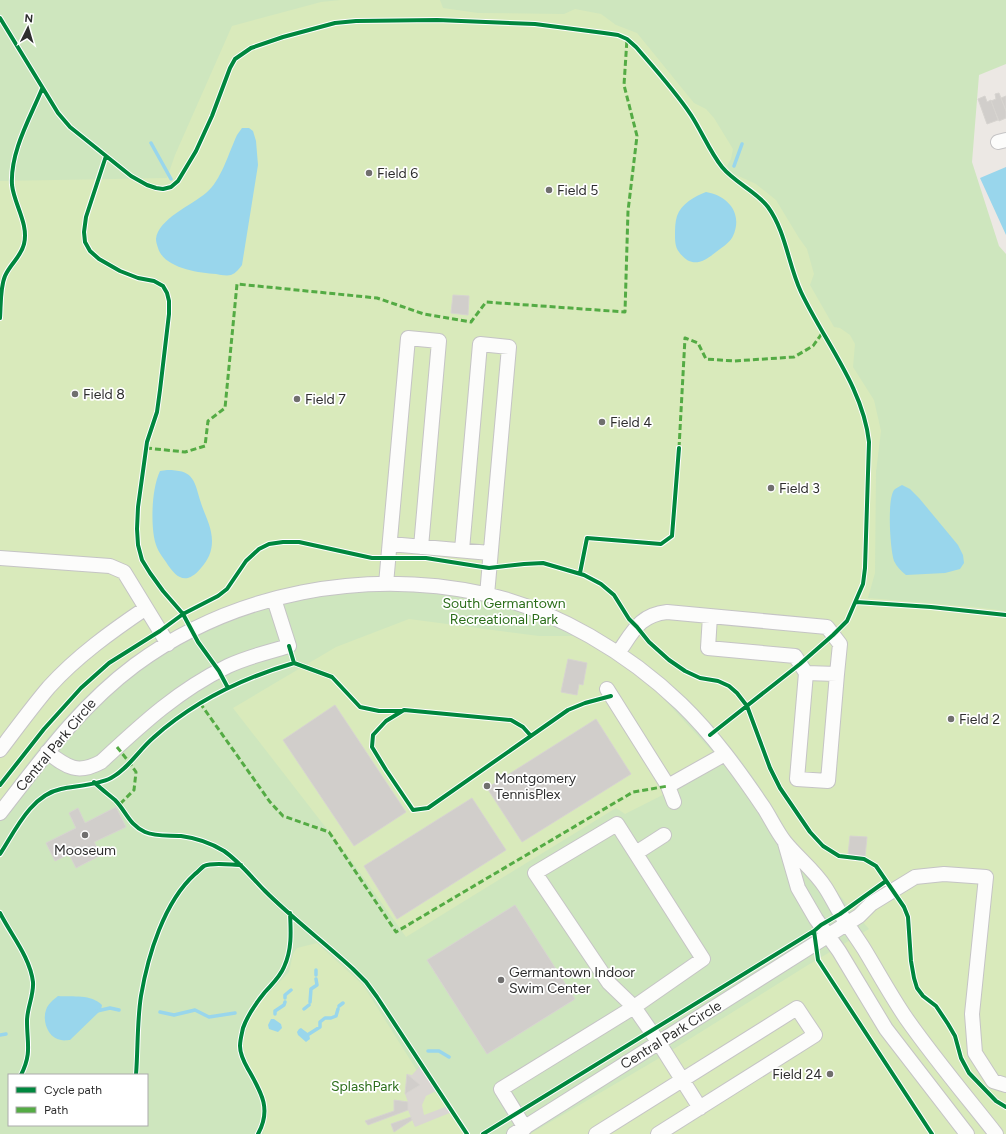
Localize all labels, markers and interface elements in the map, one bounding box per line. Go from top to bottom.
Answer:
north arrow [8,8,48,48]
text: N [24,12,34,25]
place label: Field 6 [377,165,418,182]
marker: Field 6 [364,168,374,178]
place label: Field 5 [557,182,598,199]
marker: Field 5 [544,185,554,195]
place label: Field 8 [83,386,125,403]
marker: Field 8 [70,389,80,399]
place label: Field 7 [305,391,346,408]
marker: Field 7 [292,394,302,404]
place label: Field 4 [610,414,652,431]
marker: Field 4 [597,417,607,427]
place label: Field 3 [779,480,820,497]
marker: Field 3 [766,483,776,493]
park label: South Germantown Recreational Park [443,595,566,628]
street label: Central Park Circle [12,695,100,795]
place label: Field 2 [959,711,1000,728]
marker: Field 2 [946,714,956,724]
place label: Montgomery TennisPlex [495,770,577,803]
marker: Montgomery TennisPlex [482,781,492,791]
marker: Mooseum [80,830,90,840]
place label: Mooseum [54,842,116,859]
place label: Germantown Indoor Swim Center [509,964,635,997]
marker: Germantown Indoor Swim Center [496,975,506,985]
street label: Central Park Circle [617,997,725,1073]
place label: Field 24 [772,1066,822,1083]
marker: Field 24 [825,1069,835,1079]
legend [8,1074,148,1126]
park label: SplashPark [331,1078,399,1095]
text: Cycle path [44,1083,102,1097]
text: Path [44,1103,68,1117]

